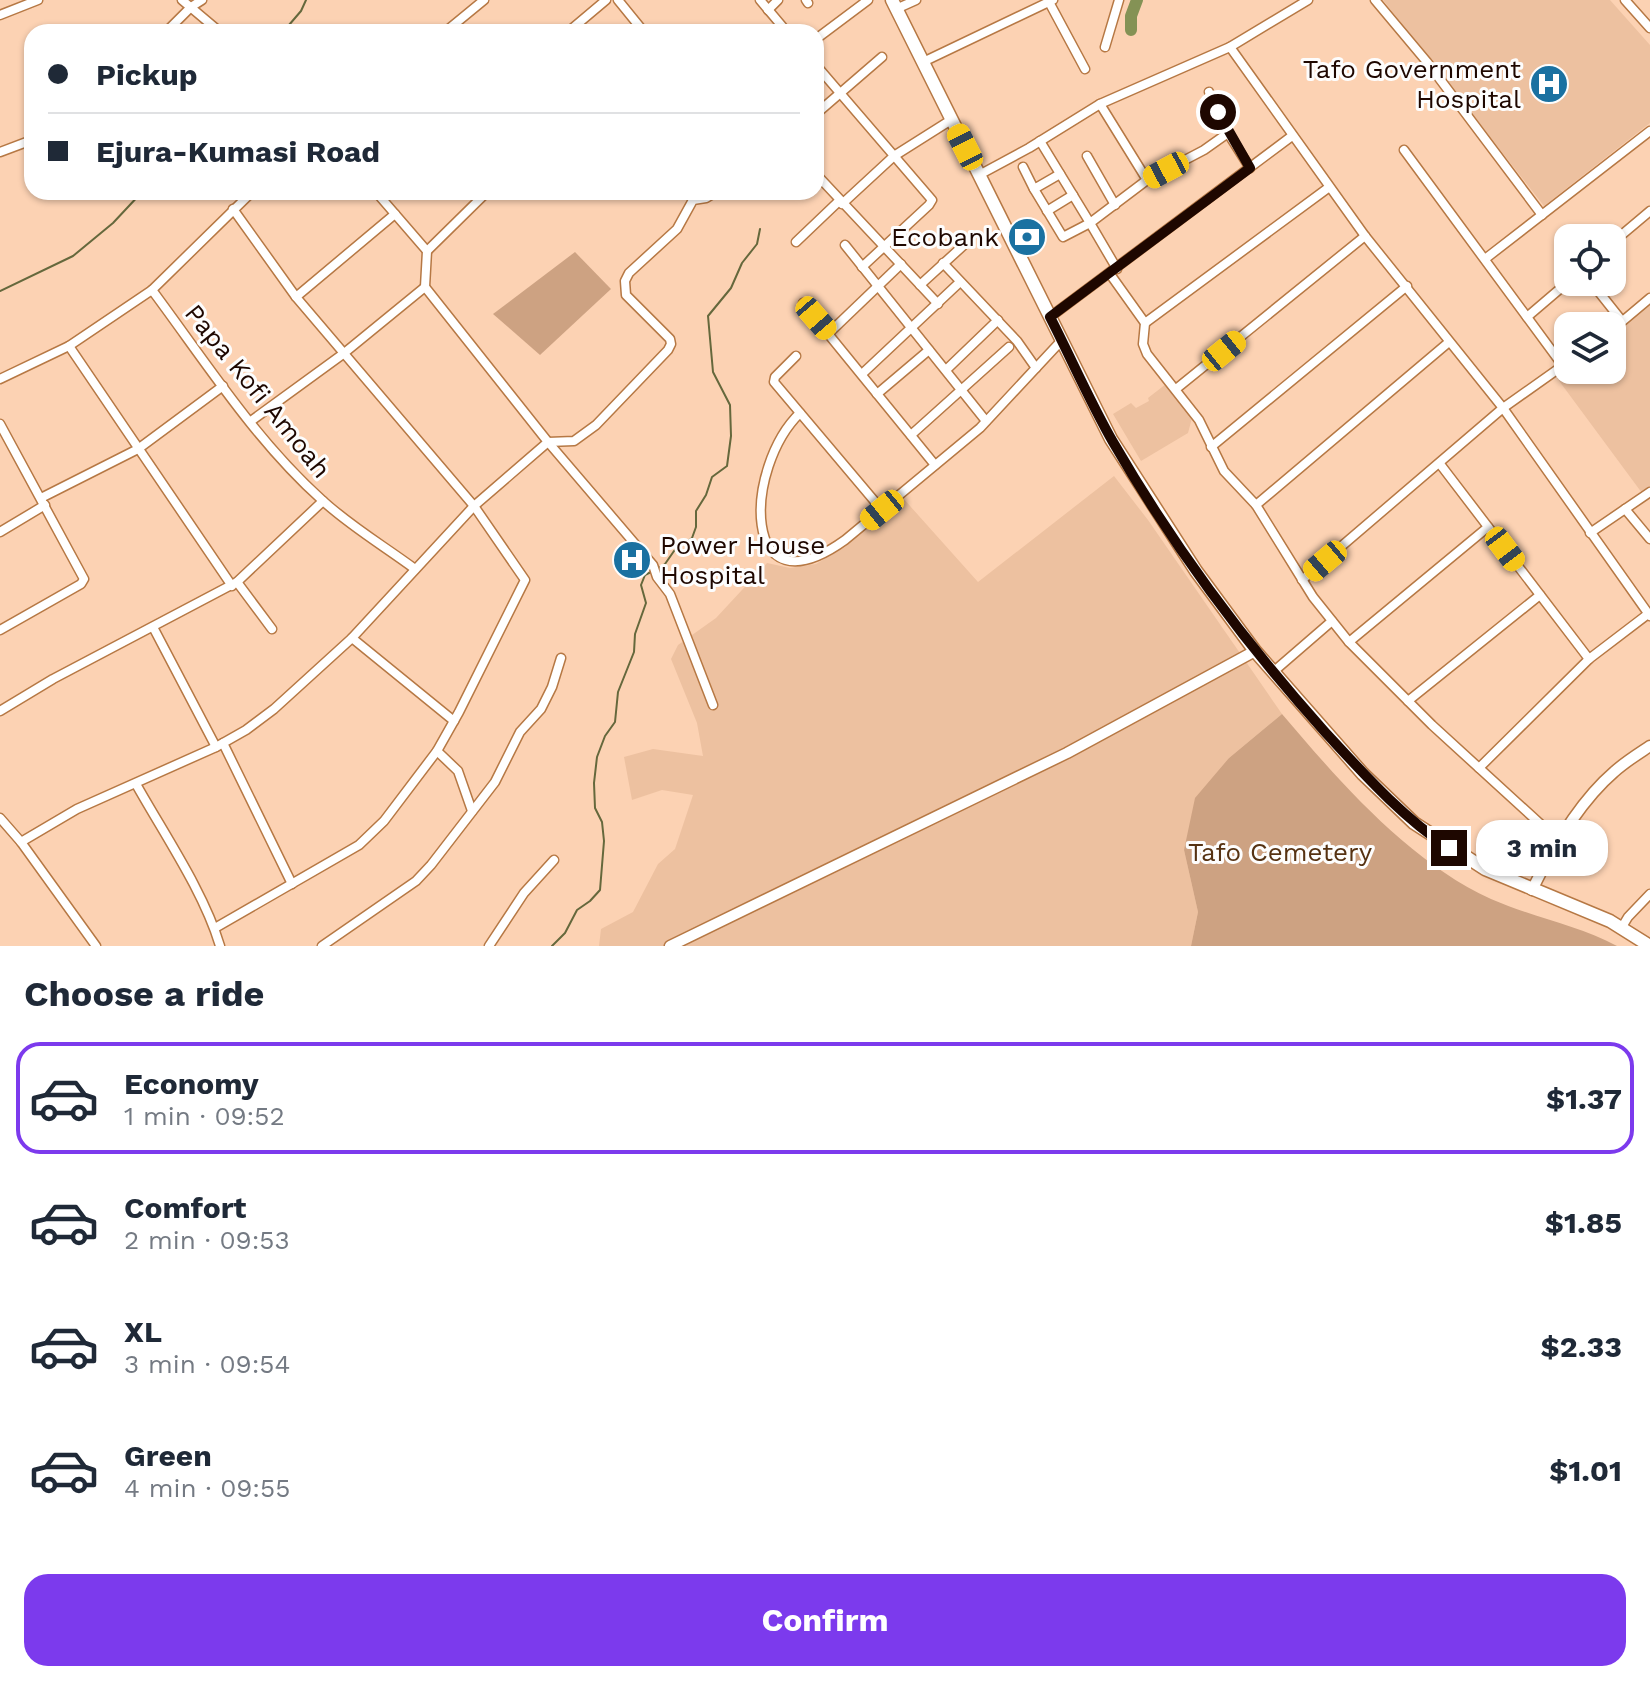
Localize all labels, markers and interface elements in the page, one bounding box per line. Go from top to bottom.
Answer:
place label: Tafo Government Hospital [1303,54,1521,114]
text: Pickup [96,57,198,92]
hospital icon: Tafo Government Hospital [1528,63,1570,105]
route start [1200,94,1236,130]
car [943,120,987,174]
text: Ejura-Kumasi Road [96,134,380,169]
car [1139,148,1193,192]
bank icon: Ecobank [1006,216,1048,258]
place label: Ecobank [891,222,999,252]
map controls [1554,224,1626,384]
button: locate [1554,224,1626,296]
car [791,292,841,344]
street label: Papa Kofi Amoah [179,298,337,484]
button: layers [1554,312,1626,384]
car [1198,327,1250,375]
car [856,486,908,534]
car [1481,523,1529,575]
place label: Power House Hospital [660,530,825,590]
car [1299,536,1351,586]
hospital icon: Power House Hospital [611,539,653,581]
callout: 3 min [1477,820,1609,876]
route end [1431,830,1467,866]
text: 3 min [1506,833,1578,863]
park label: Tafo Cemetery [1188,837,1373,867]
text: Choose a ride [24,973,264,1015]
icon: car [28,1062,100,1134]
text: Economy [124,1066,259,1101]
text: $1.37 [1546,1081,1622,1116]
text: 1 min · 09:52 [124,1101,285,1131]
icon: car [28,1186,100,1258]
text: Comfort [124,1190,246,1225]
text: $1.85 [1545,1205,1622,1240]
text: 2 min · 09:53 [124,1225,290,1255]
icon: car [28,1310,100,1382]
text: XL [124,1314,162,1349]
text: $2.33 [1541,1329,1622,1364]
text: 3 min · 09:54 [124,1349,290,1379]
icon: car [28,1434,100,1506]
text: Green [124,1438,212,1473]
text: $1.01 [1549,1453,1622,1488]
text: 4 min · 09:55 [124,1473,290,1503]
button: Confirm [24,1574,1626,1666]

